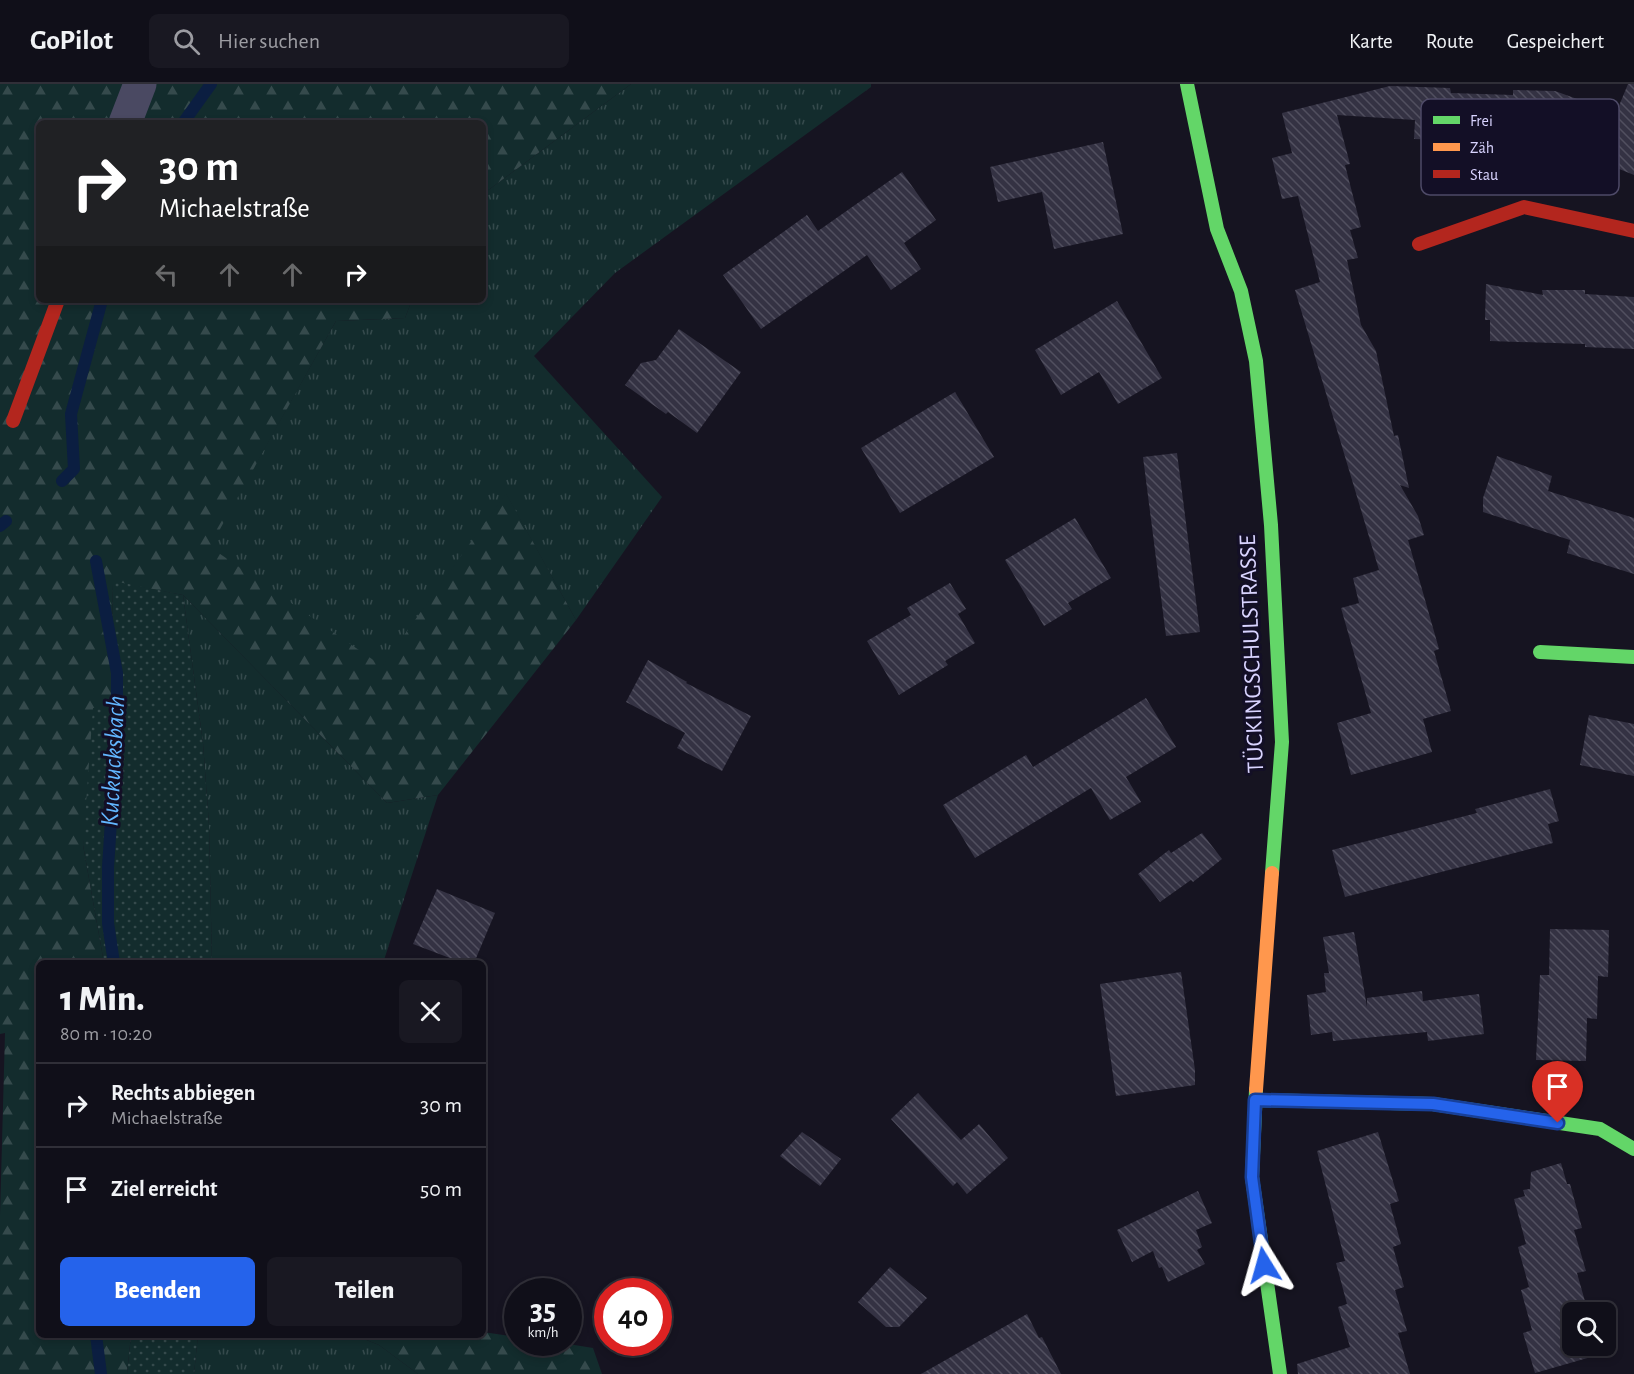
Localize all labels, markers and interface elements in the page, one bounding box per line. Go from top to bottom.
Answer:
search box [149,14,569,68]
icon: search [170,25,203,58]
text: GoPilot [30,27,113,55]
text: Hier suchen [218,30,320,52]
text: Karte [1349,31,1393,52]
text: Route [1426,31,1474,52]
text: Gespeichert [1507,31,1604,52]
legend [1421,99,1619,195]
text: Frei [1470,113,1493,129]
text: Zäh [1470,140,1494,156]
icon: right [60,144,138,222]
text: 30 m [159,146,239,188]
text: Stau [1470,167,1498,183]
text: Michaelstraße [159,195,310,222]
icon: left [150,258,183,291]
icon: ahead [213,258,246,291]
icon: ahead [276,258,309,291]
icon: right [339,258,372,291]
street label: TÜCKINGSCHULSTRASSE [1235,534,1268,774]
water label: Kuckucksbach [97,695,129,827]
button: close [399,980,462,1043]
text: 1 Min. [60,981,145,1017]
text: 80 m · 10:20 [60,1024,152,1044]
pin [1532,1061,1583,1123]
icon: arrive [1541,1070,1574,1103]
text: Rechts abbiegen [111,1082,255,1104]
icon: right [60,1089,93,1122]
text: 30 m [420,1094,462,1116]
text: Michaelstraße [111,1108,223,1128]
icon: arrive [60,1173,93,1206]
text: Ziel erreicht [111,1178,218,1200]
text: 50 m [420,1178,462,1200]
position arrow [1232,1233,1296,1297]
button: Beenden [60,1257,255,1326]
button: Teilen [267,1257,462,1326]
speed limit sign: 40 [594,1278,672,1356]
text: 35 [530,1295,556,1325]
map controls [1562,1302,1616,1356]
button: search [1562,1302,1616,1356]
text: km/h [528,1325,558,1340]

